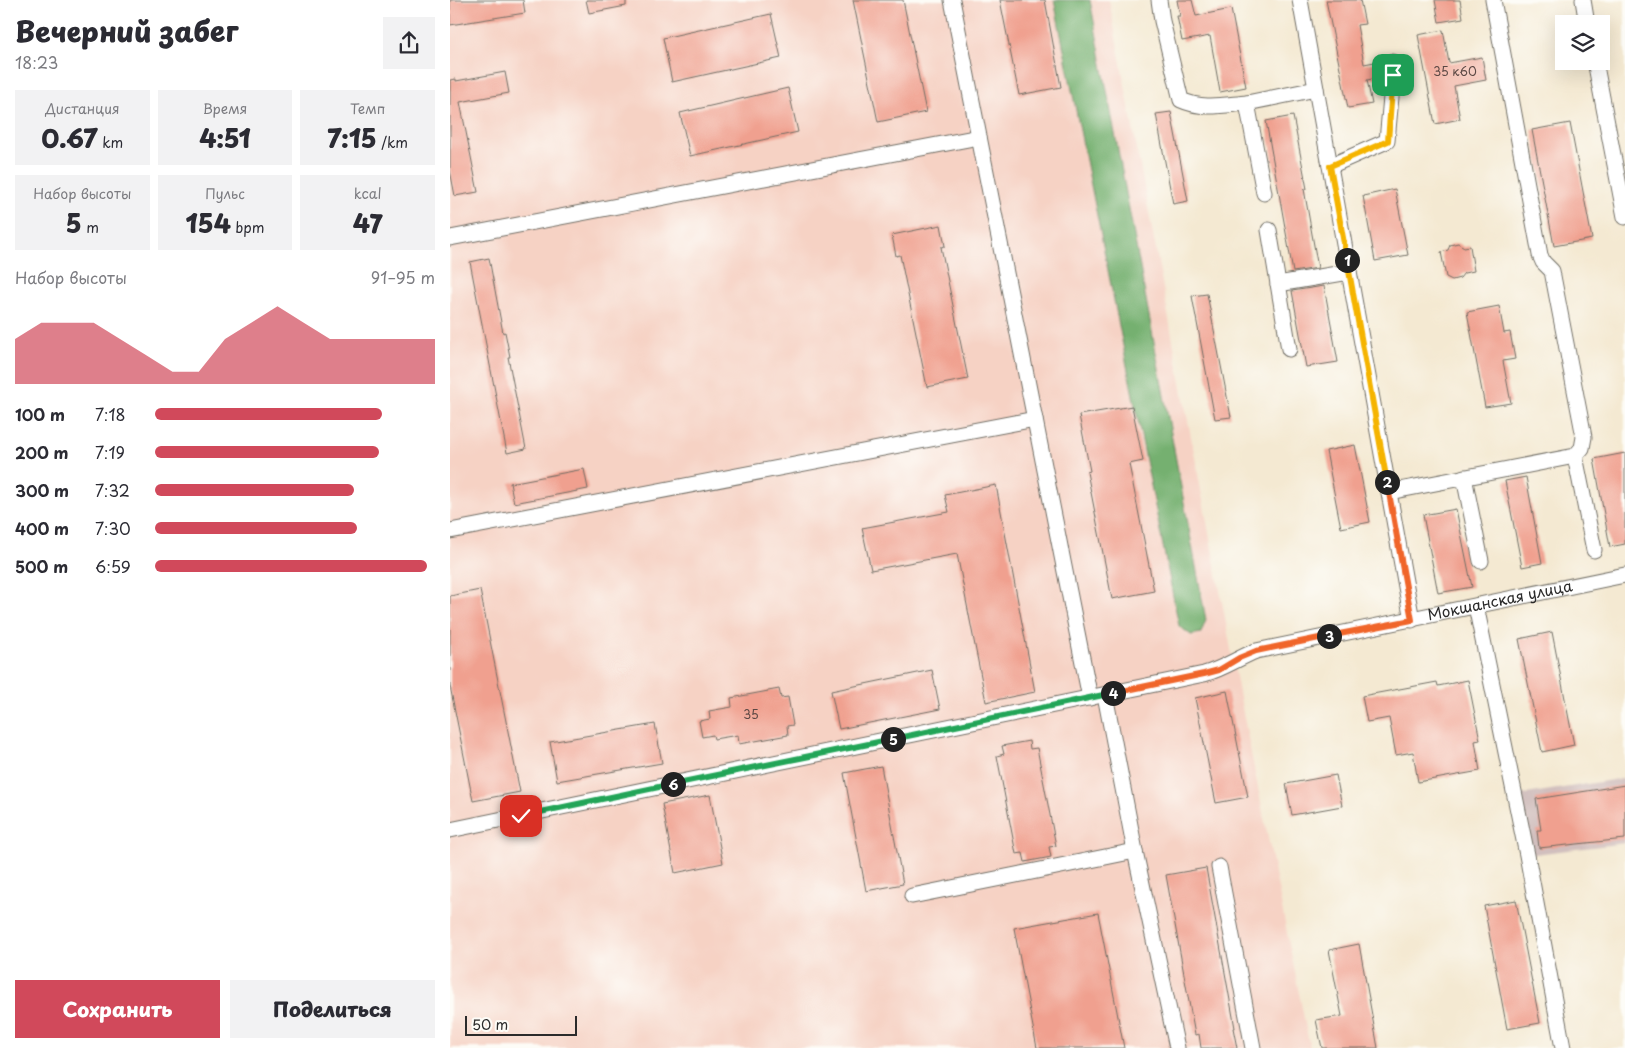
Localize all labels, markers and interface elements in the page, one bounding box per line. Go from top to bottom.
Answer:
text: Вечерний забег [15,9,238,52]
map controls [1555,15,1610,70]
button: layers [1555,15,1610,70]
button: share [383,17,435,69]
text: 18:23 [15,50,58,74]
pin [1372,54,1414,96]
icon: arrive [1379,61,1407,89]
house number: 35 к60 [1433,62,1477,80]
text: Дистанция [45,98,119,119]
text: Время [203,98,247,119]
text: Темп [350,98,385,119]
text: 0.67 [41,119,98,157]
text: 4:51 [199,119,251,157]
text: 7:15 [327,119,377,157]
text: km [98,132,123,153]
text: /km [377,132,408,153]
text: Набор высоты [33,183,131,204]
text: Пульс [205,183,245,204]
text: kcal [354,183,382,204]
text: 5 [66,204,82,242]
text: 154 [186,204,231,242]
text: 47 [353,204,383,242]
text: m [82,217,99,238]
text: bpm [231,217,264,238]
pin: 1 [1334,248,1360,272]
text: 1 [1344,250,1351,271]
text: Набор высоты [15,265,127,289]
text: 91–95 m [371,265,435,289]
text: 100 m [15,402,65,426]
text: 7:18 [95,402,126,426]
text: 200 m [15,440,69,464]
text: 7:19 [95,440,125,464]
pin: 2 [1374,470,1400,494]
text: 2 [1383,472,1392,493]
text: 300 m [15,478,69,502]
text: 7:32 [95,478,130,502]
text: 400 m [15,516,69,540]
text: 7:30 [95,516,131,540]
text: 500 m [15,554,68,578]
text: 6:59 [95,554,131,578]
street label: Мокшанская улица [1425,573,1575,625]
pin: 3 [1316,624,1342,648]
text: 3 [1325,626,1334,647]
pin: 4 [1100,680,1126,706]
text: 4 [1109,683,1118,704]
house number: 35 [743,705,759,723]
pin: 5 [880,726,906,752]
text: 5 [889,729,898,750]
pin: 6 [660,772,686,796]
text: 6 [669,774,678,795]
pin [500,795,542,837]
icon: check [507,802,535,830]
button: Сохранить [15,980,220,1038]
button: Поделиться [230,980,435,1038]
scale bar [465,1013,578,1036]
text: 50 m [472,1014,508,1035]

